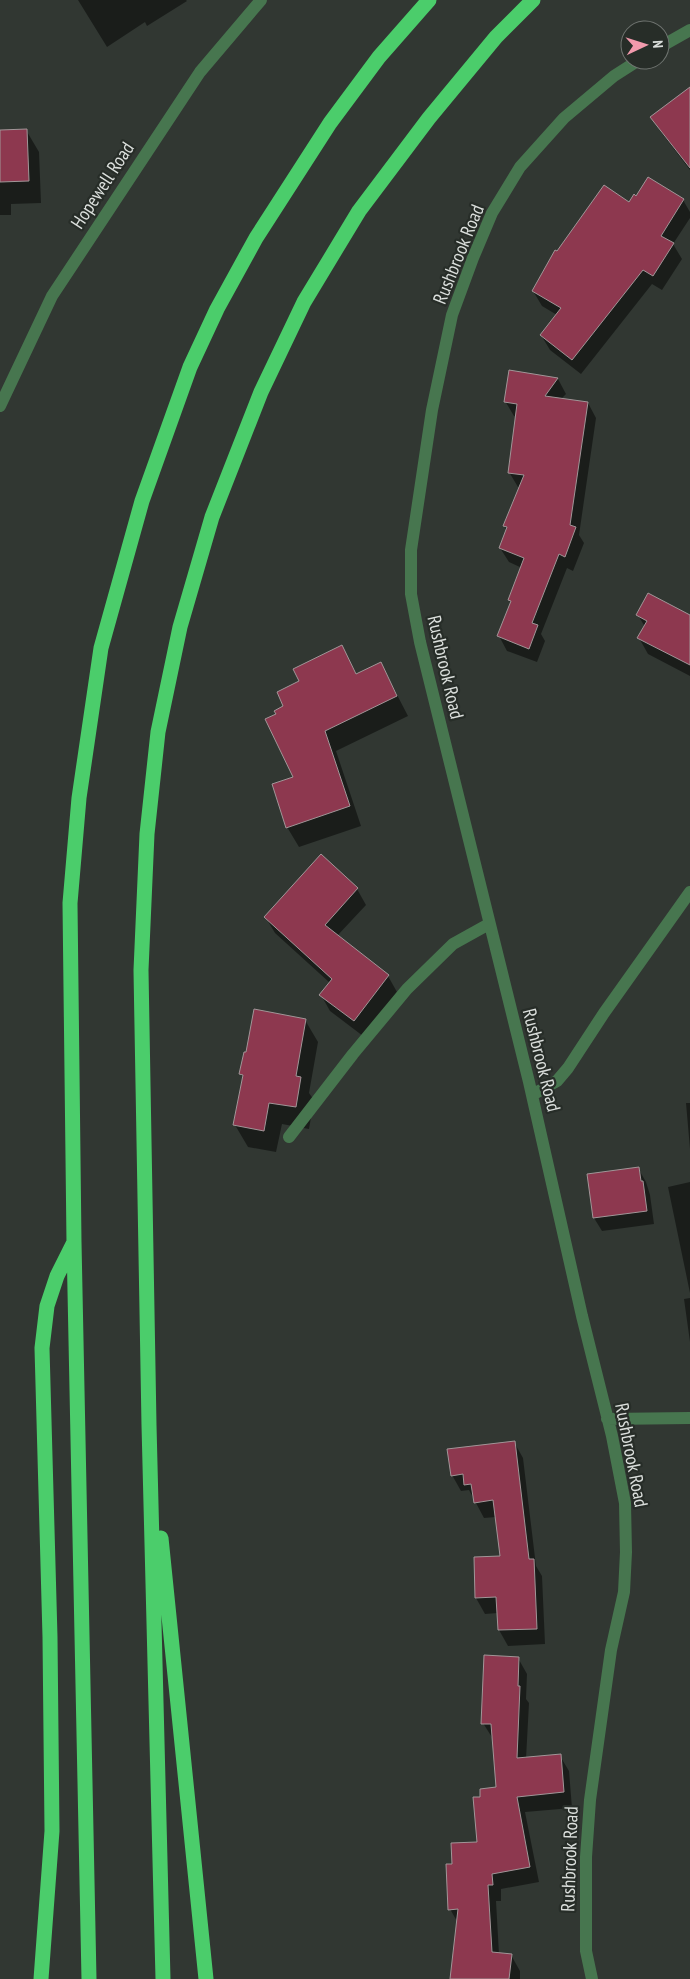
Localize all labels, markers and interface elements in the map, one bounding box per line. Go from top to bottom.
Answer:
north arrow [620,20,670,70]
text: N [649,40,667,48]
street label: Hopewell Road [65,137,139,233]
street label: Rushbrook Road [427,201,489,307]
street label: Rushbrook Road [422,613,470,721]
street label: Rushbrook Road [518,1006,566,1114]
street label: Rushbrook Road [610,1401,654,1509]
street label: Rushbrook Road [555,1806,583,1912]

